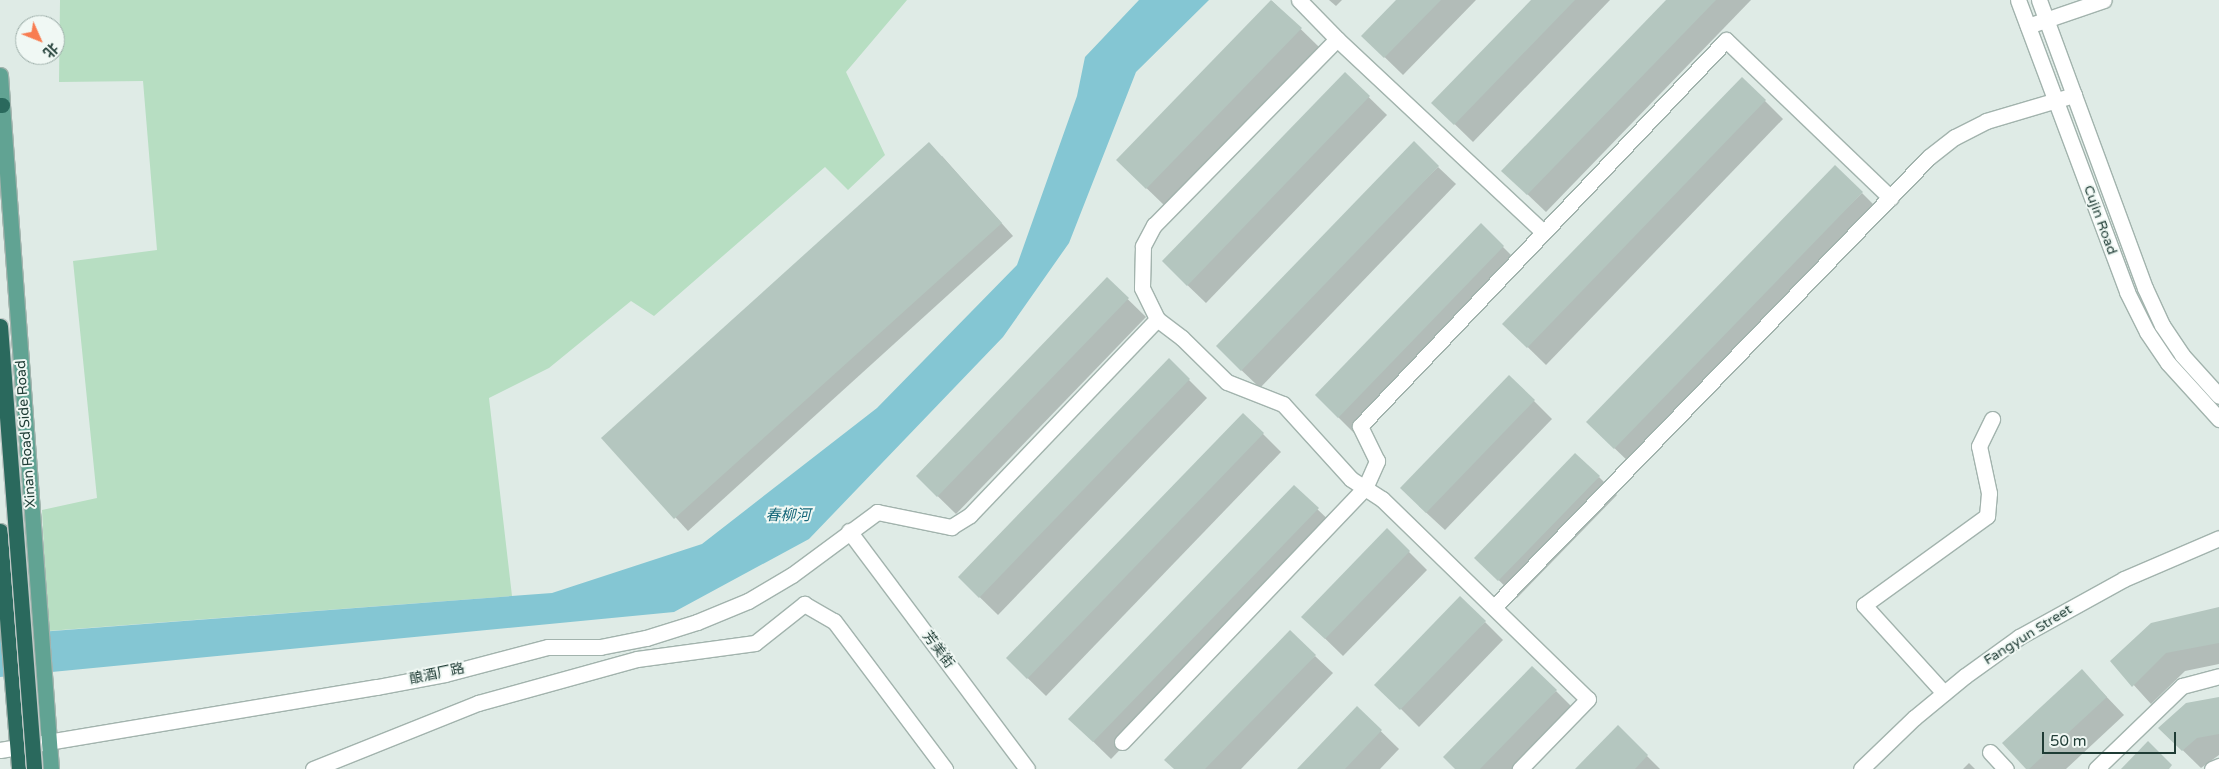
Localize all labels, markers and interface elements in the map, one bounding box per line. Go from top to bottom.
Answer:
north arrow [15,15,65,65]
text: 北 [39,39,61,61]
street label: Cujin Road [2080,183,2120,257]
street label: Xinan Road Side Road [12,360,40,508]
water label: 春柳河 [766,507,810,525]
street label: Fangyun Street [1981,601,2075,669]
street label: 芳美街 [919,628,957,672]
street label: 酿酒厂路 [408,660,466,688]
scale bar [2044,722,2178,754]
text: 50 m [2050,732,2087,750]

